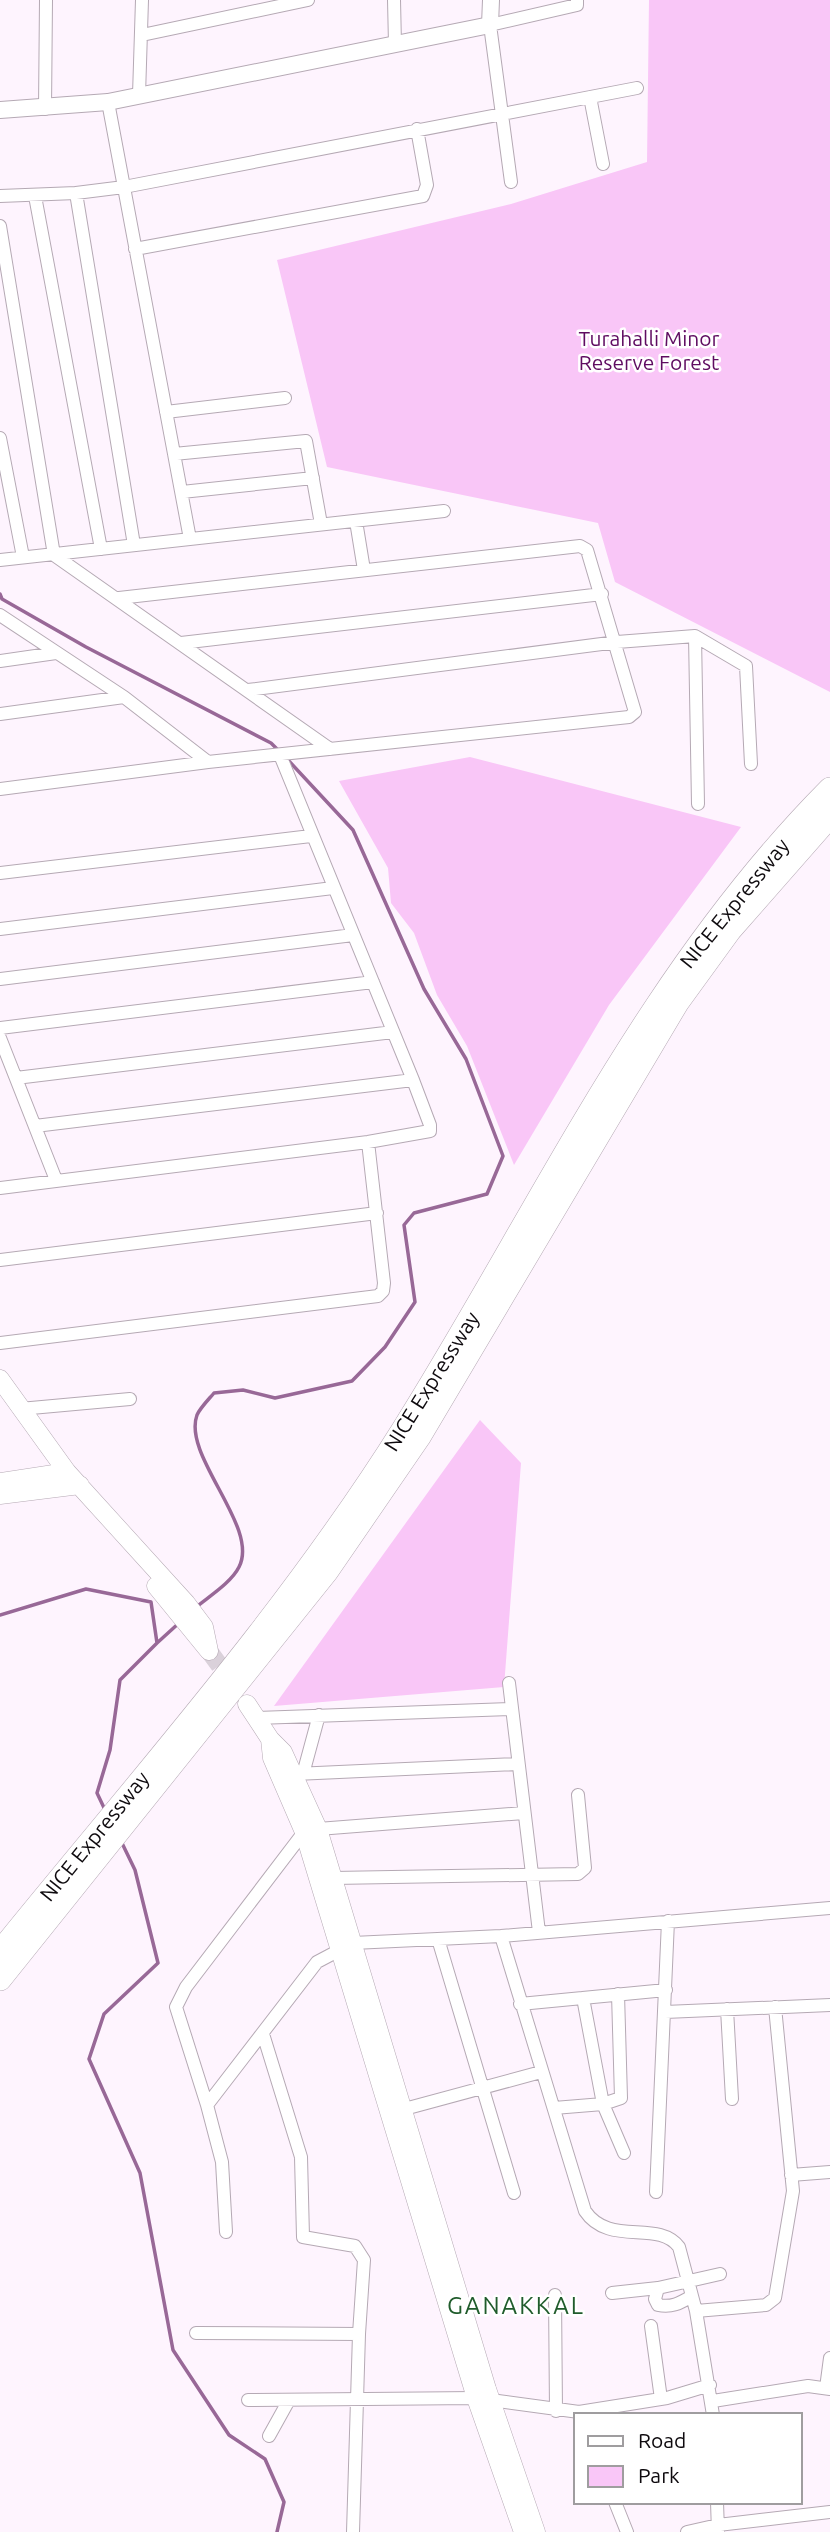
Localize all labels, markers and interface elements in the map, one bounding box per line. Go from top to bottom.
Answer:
park label: Turahalli Minor Reserve Forest [578,326,720,374]
street label: NICE Expressway [674,833,794,973]
street label: NICE Expressway [379,1307,483,1455]
street label: NICE Expressway [34,1766,154,1906]
district label: GANAKKAL [447,2292,585,2319]
legend [574,2413,802,2504]
text: Road [638,2428,686,2452]
text: Park [638,2463,680,2487]

